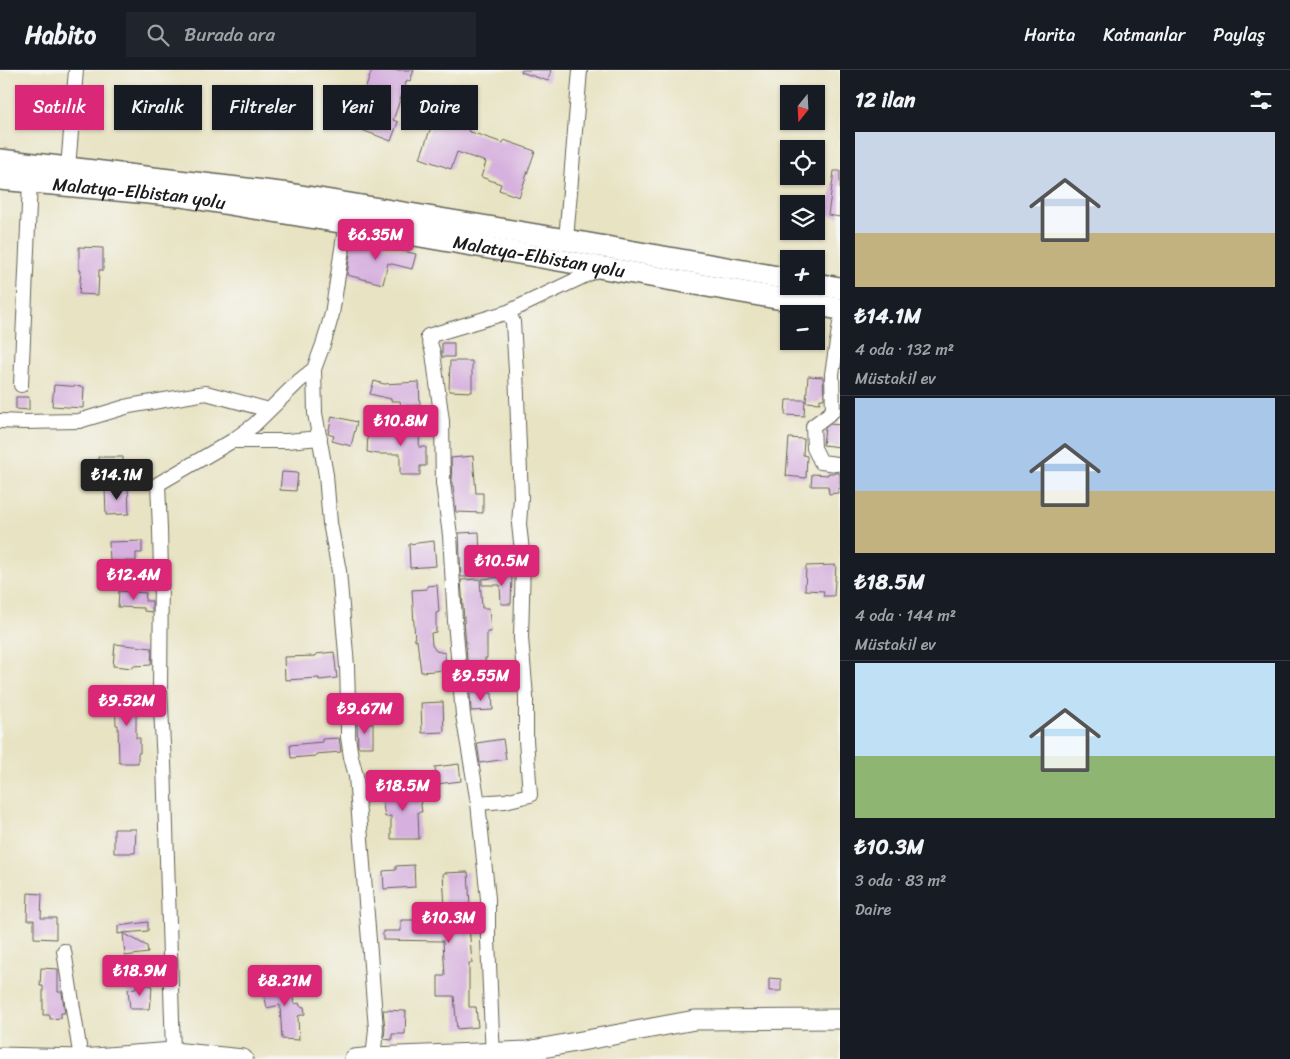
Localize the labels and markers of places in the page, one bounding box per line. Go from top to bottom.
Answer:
pin: ₺6.35M [335,218,417,261]
pin: ₺10.8M [360,404,442,447]
pin: ₺14.1M [76,458,158,501]
pin: ₺10.5M [461,544,543,587]
pin: ₺12.4M [93,558,175,601]
pin: ₺9.55M [440,660,522,702]
pin: ₺9.52M [86,684,168,727]
pin: ₺9.67M [324,692,406,735]
pin: ₺18.5M [362,770,444,812]
pin: ₺10.3M [408,902,490,944]
pin: ₺18.9M [99,954,181,997]
pin: ₺8.21M [244,964,326,1007]

